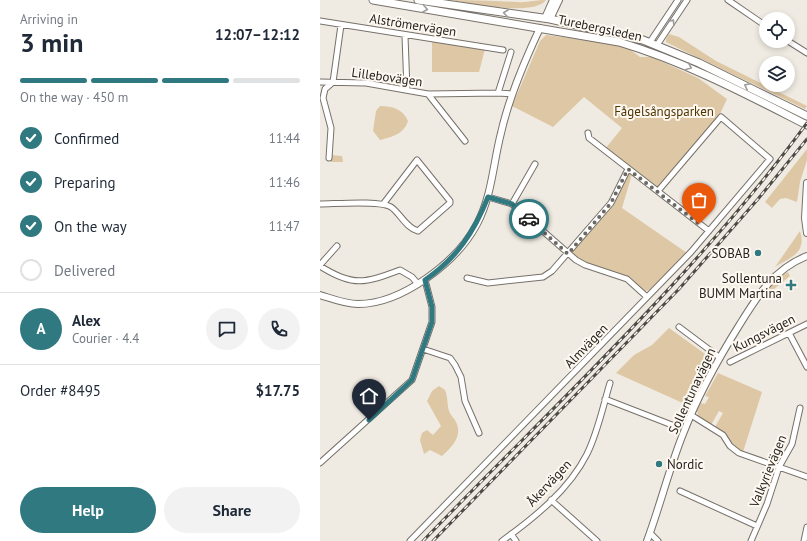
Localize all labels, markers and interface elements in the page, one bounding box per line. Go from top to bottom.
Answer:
one-way arrow [422,4,428,13]
one-way arrow [503,9,509,18]
street label: Alströmervägen [368,10,458,40]
text: Arriving in [20,11,78,28]
street label: Turebergsleden [556,11,644,45]
map controls [759,12,795,92]
button: locate [759,12,795,48]
one-way arrow [667,19,675,26]
text: 12:07–12:12 [215,25,300,44]
text: 3 min [20,26,83,59]
button: layers [759,56,795,92]
one-way arrow [685,62,692,70]
street label: Lillebovägen [350,64,424,90]
one-way arrow [744,83,752,91]
text: On the way · 450 m [20,89,128,106]
park label: Fågelsångsparken [614,103,714,120]
icon: check [20,127,42,149]
text: Confirmed [54,129,119,148]
text: 11:44 [269,130,300,147]
icon: check [20,171,42,193]
text: Preparing [54,173,116,192]
text: 11:46 [269,174,300,191]
pin [682,183,716,224]
icon: bag [688,189,710,211]
courier [509,199,549,239]
icon: car [518,208,540,230]
icon: check [20,215,42,237]
text: On the way [54,217,127,236]
text: 11:47 [269,218,300,235]
place label: SOBAB [711,245,750,262]
marker: SOBAB [753,248,763,258]
text: Delivered [54,261,115,280]
place label: Sollentuna BUMM Martina [699,270,782,302]
marker: Sollentuna BUMM Martina [785,279,797,291]
button: chat [206,308,248,350]
button: phone [258,308,300,350]
street label: Kungsvägen [730,310,798,356]
text: Alex [72,311,101,330]
text: A [36,319,46,338]
street label: Almvägen [561,320,611,372]
text: Courier · 4.4 [72,330,139,347]
street label: Sollentunavägen [665,345,719,437]
pin [352,379,386,420]
text: Order #8495 [20,381,101,400]
text: $17.75 [256,381,300,400]
icon: home [358,385,380,407]
street label: Valkyrievägen [745,432,790,511]
street label: Åkervägen [523,456,575,510]
place label: Nordic [667,456,704,473]
marker: Nordic [654,459,664,469]
button: Help [20,487,156,533]
button: Share [164,487,300,533]

